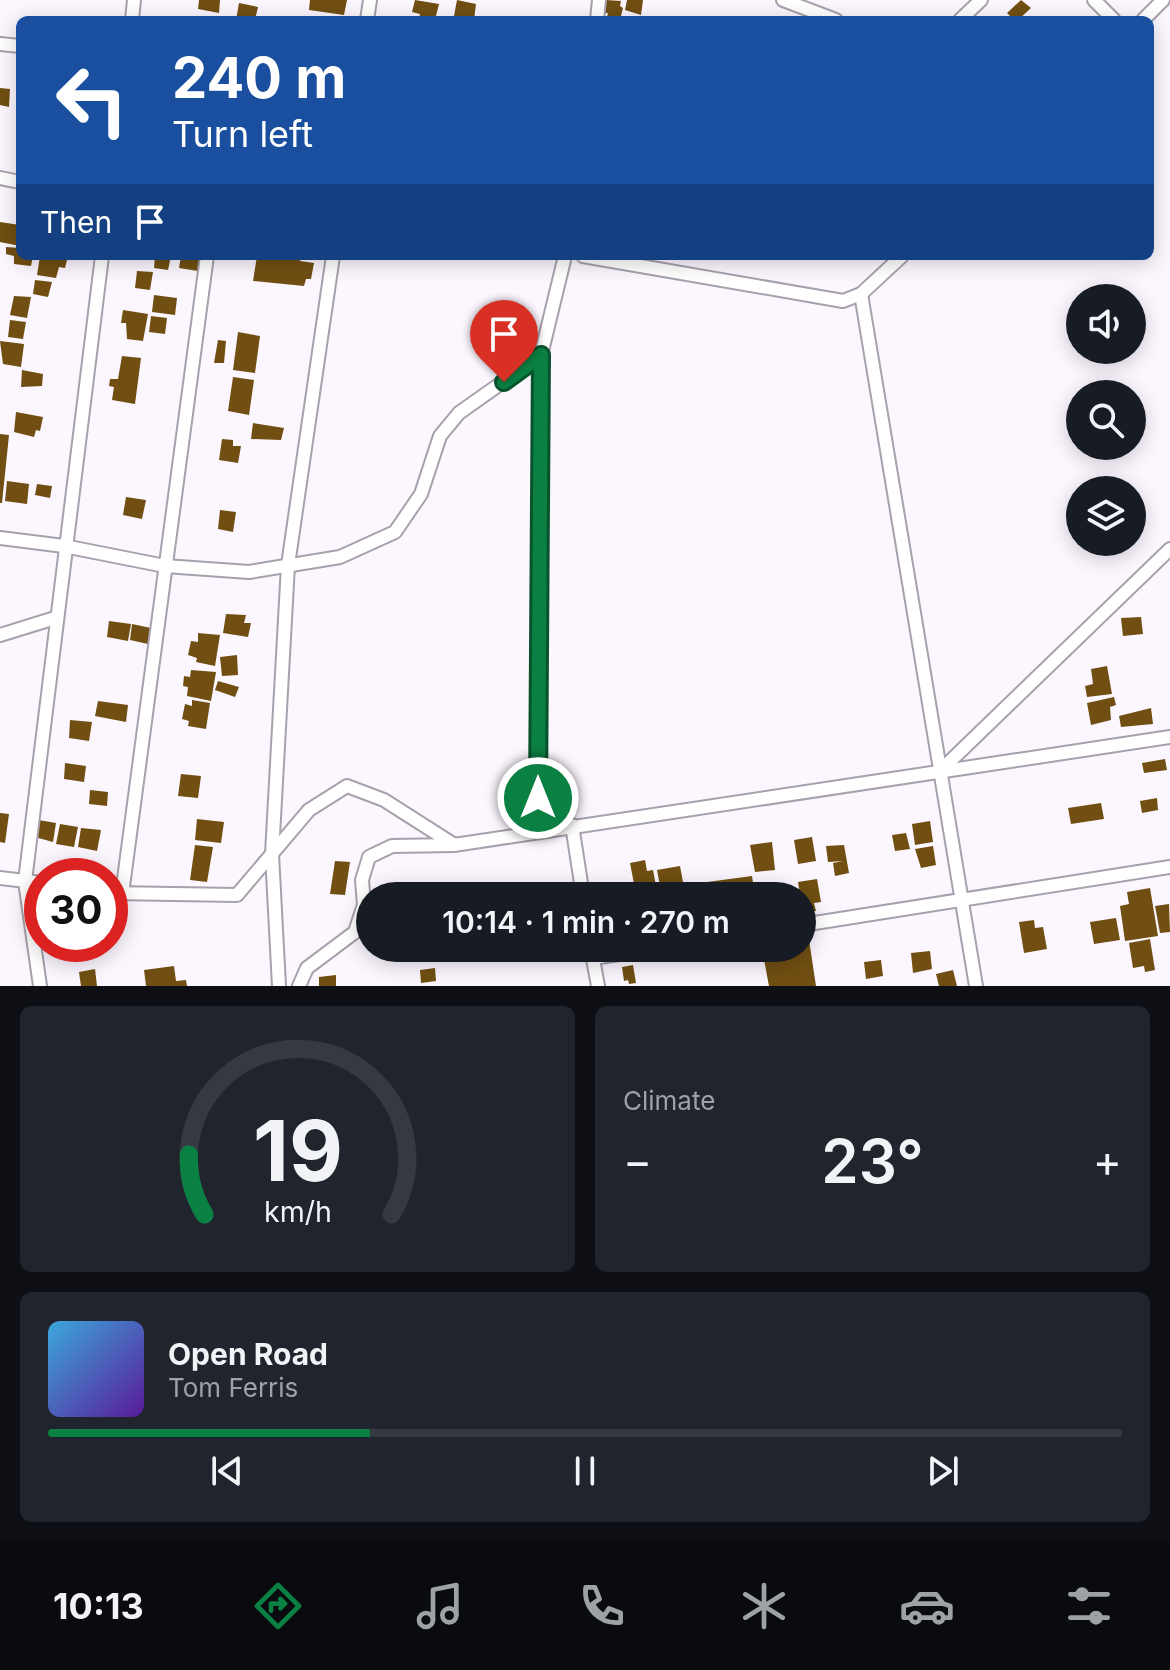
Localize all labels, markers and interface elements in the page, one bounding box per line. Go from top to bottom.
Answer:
text: 240 m [172,44,346,112]
icon: left [40,48,144,152]
text: Turn left [172,112,313,156]
icon: arrive [128,200,172,244]
text: Then [40,204,112,240]
map controls [1066,284,1146,556]
button: sound [1066,284,1146,364]
pin [470,300,538,382]
icon: arrive [482,312,526,356]
button: search [1066,380,1146,460]
button: layers [1066,476,1146,556]
position arrow [496,756,580,840]
speed limit sign: 30 [24,858,128,962]
text: 10:14 · 1 min · 270 m [442,904,730,940]
text: Climate [623,1085,715,1116]
text: 19 [253,1100,342,1201]
text: 23° [821,1125,924,1197]
text: − [623,1134,652,1188]
text: + [1093,1134,1122,1188]
text: km/h [264,1194,331,1229]
text: Open Road [168,1336,328,1372]
text: Tom Ferris [168,1372,298,1403]
icon: previous [205,1449,249,1493]
icon: pause [563,1449,607,1493]
icon: next [921,1449,965,1493]
icon: directions [250,1578,306,1634]
icon: music [412,1578,468,1634]
icon: phone [574,1578,630,1634]
icon: climate [736,1578,792,1634]
icon: car [899,1578,955,1634]
icon: filters [1061,1578,1117,1634]
text: 10:13 [53,1584,144,1628]

